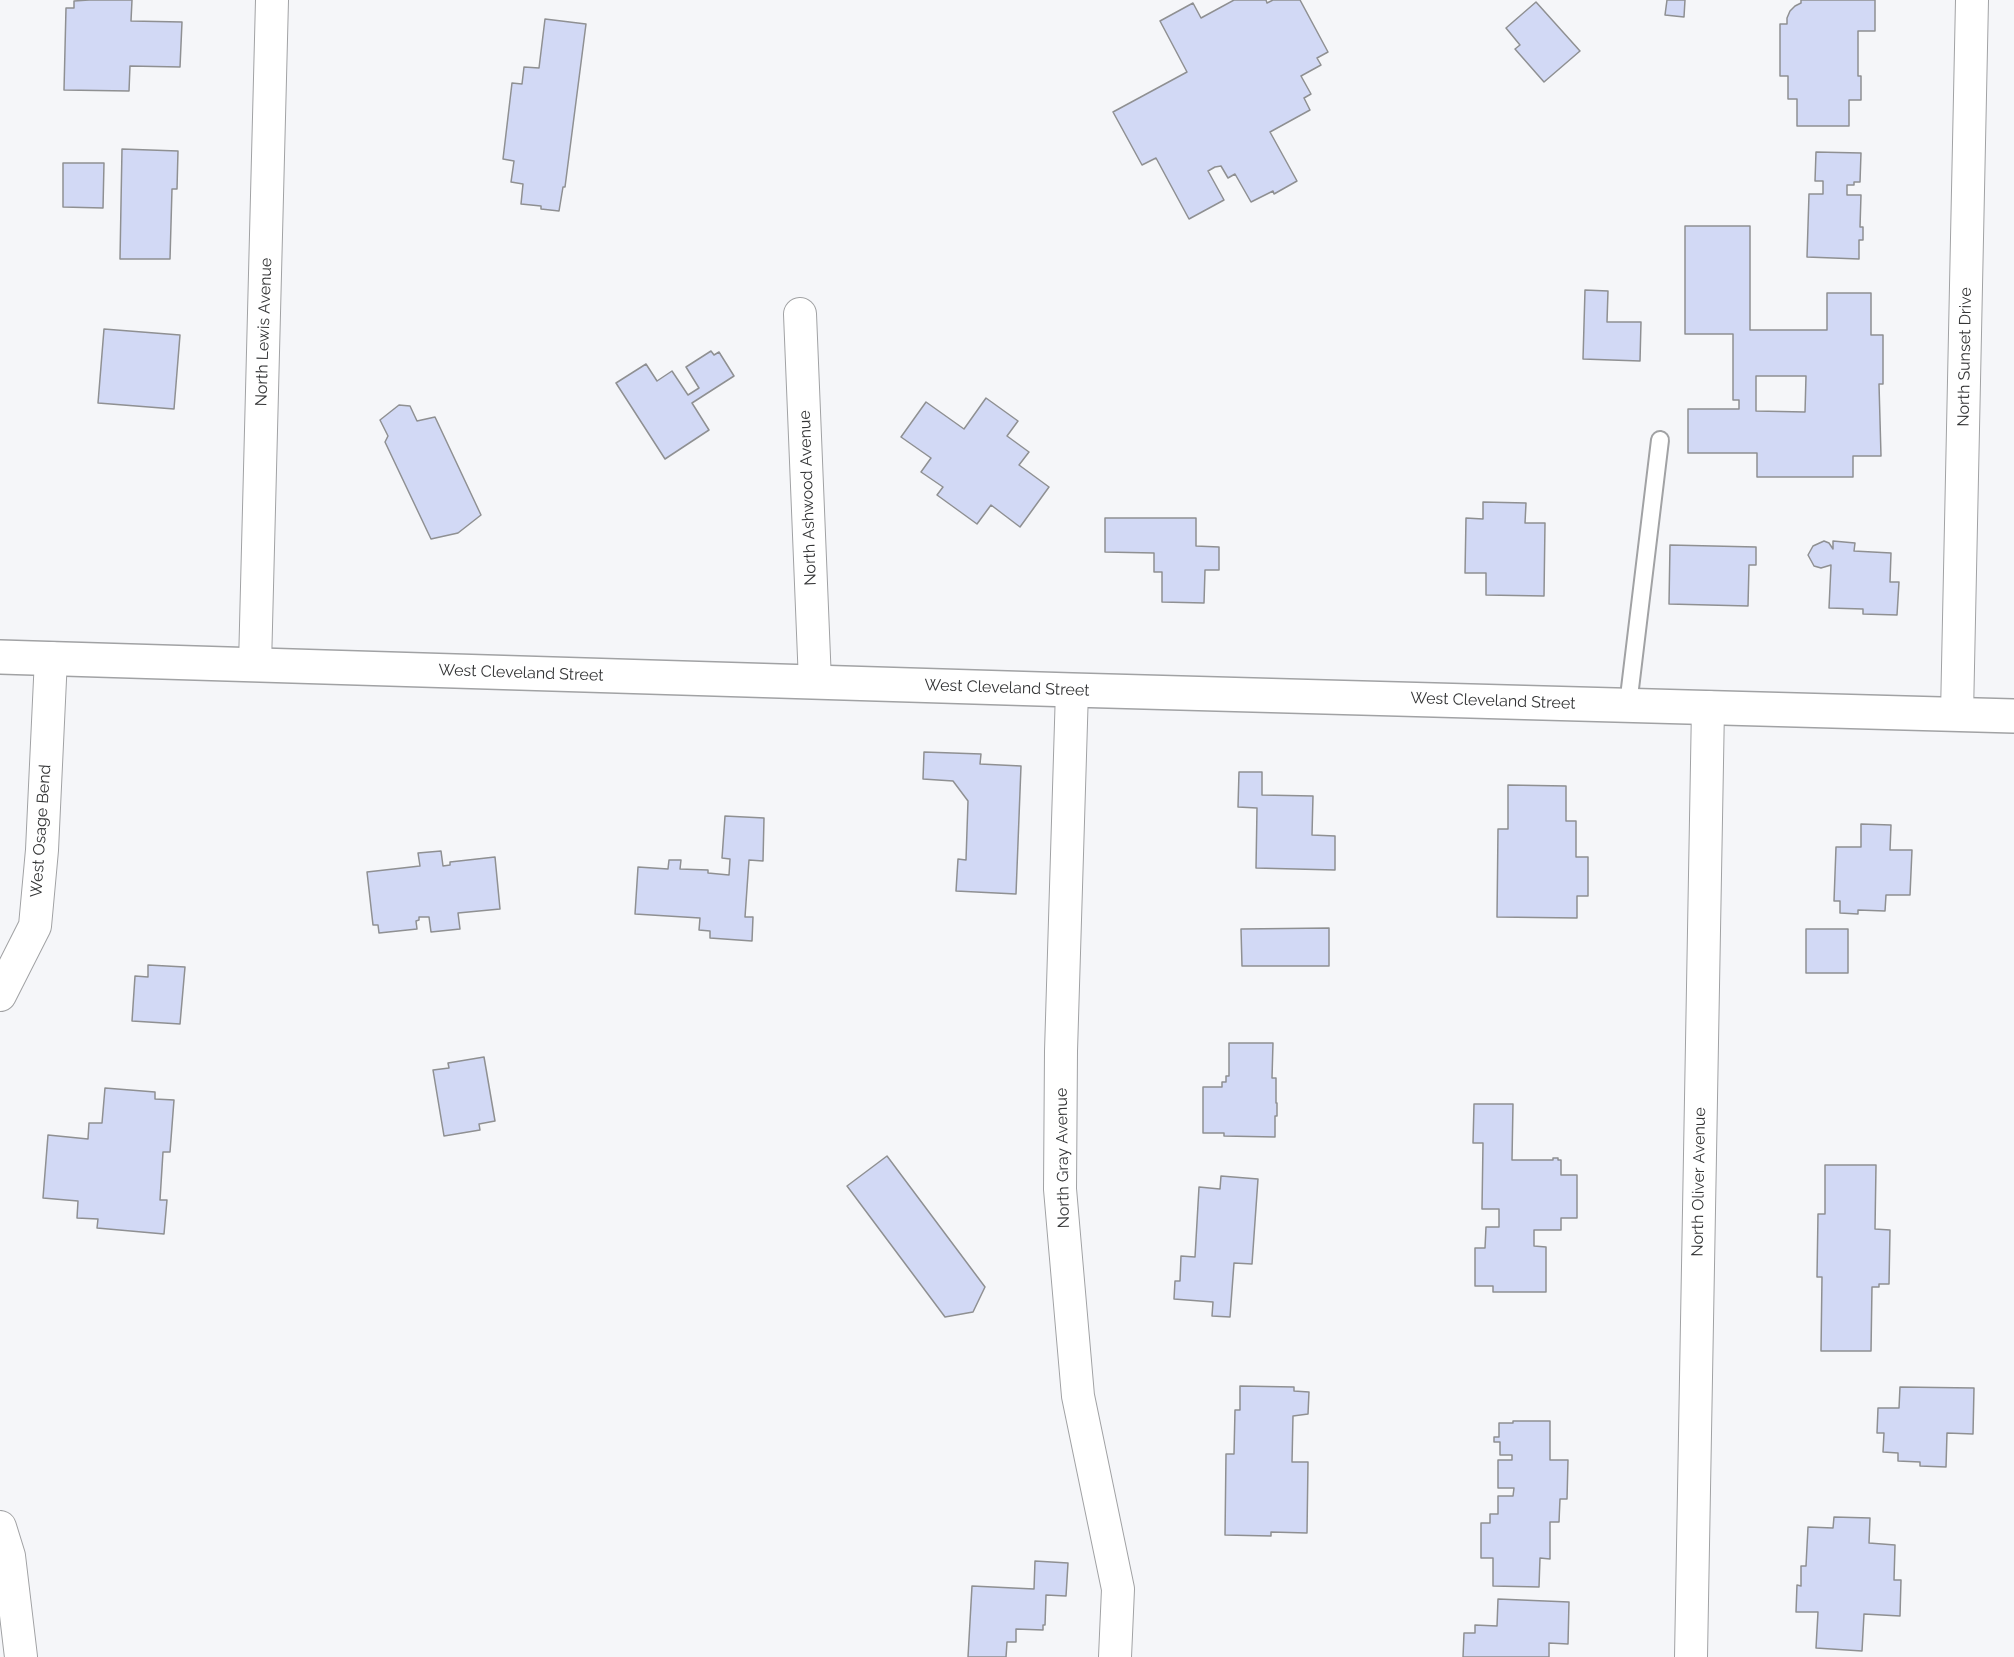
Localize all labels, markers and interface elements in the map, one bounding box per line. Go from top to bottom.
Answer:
street label: North Lewis Avenue [252,257,276,407]
street label: North Sunset Drive [1954,287,1976,427]
street label: North Ashwood Avenue [795,410,821,586]
street label: West Cleveland Street [438,661,604,685]
street label: West Cleveland Street [924,676,1090,700]
street label: West Cleveland Street [1410,689,1576,713]
street label: West Osage Bend [27,764,55,898]
street label: North Gray Avenue [1052,1088,1074,1228]
street label: North Oliver Avenue [1688,1107,1710,1257]

